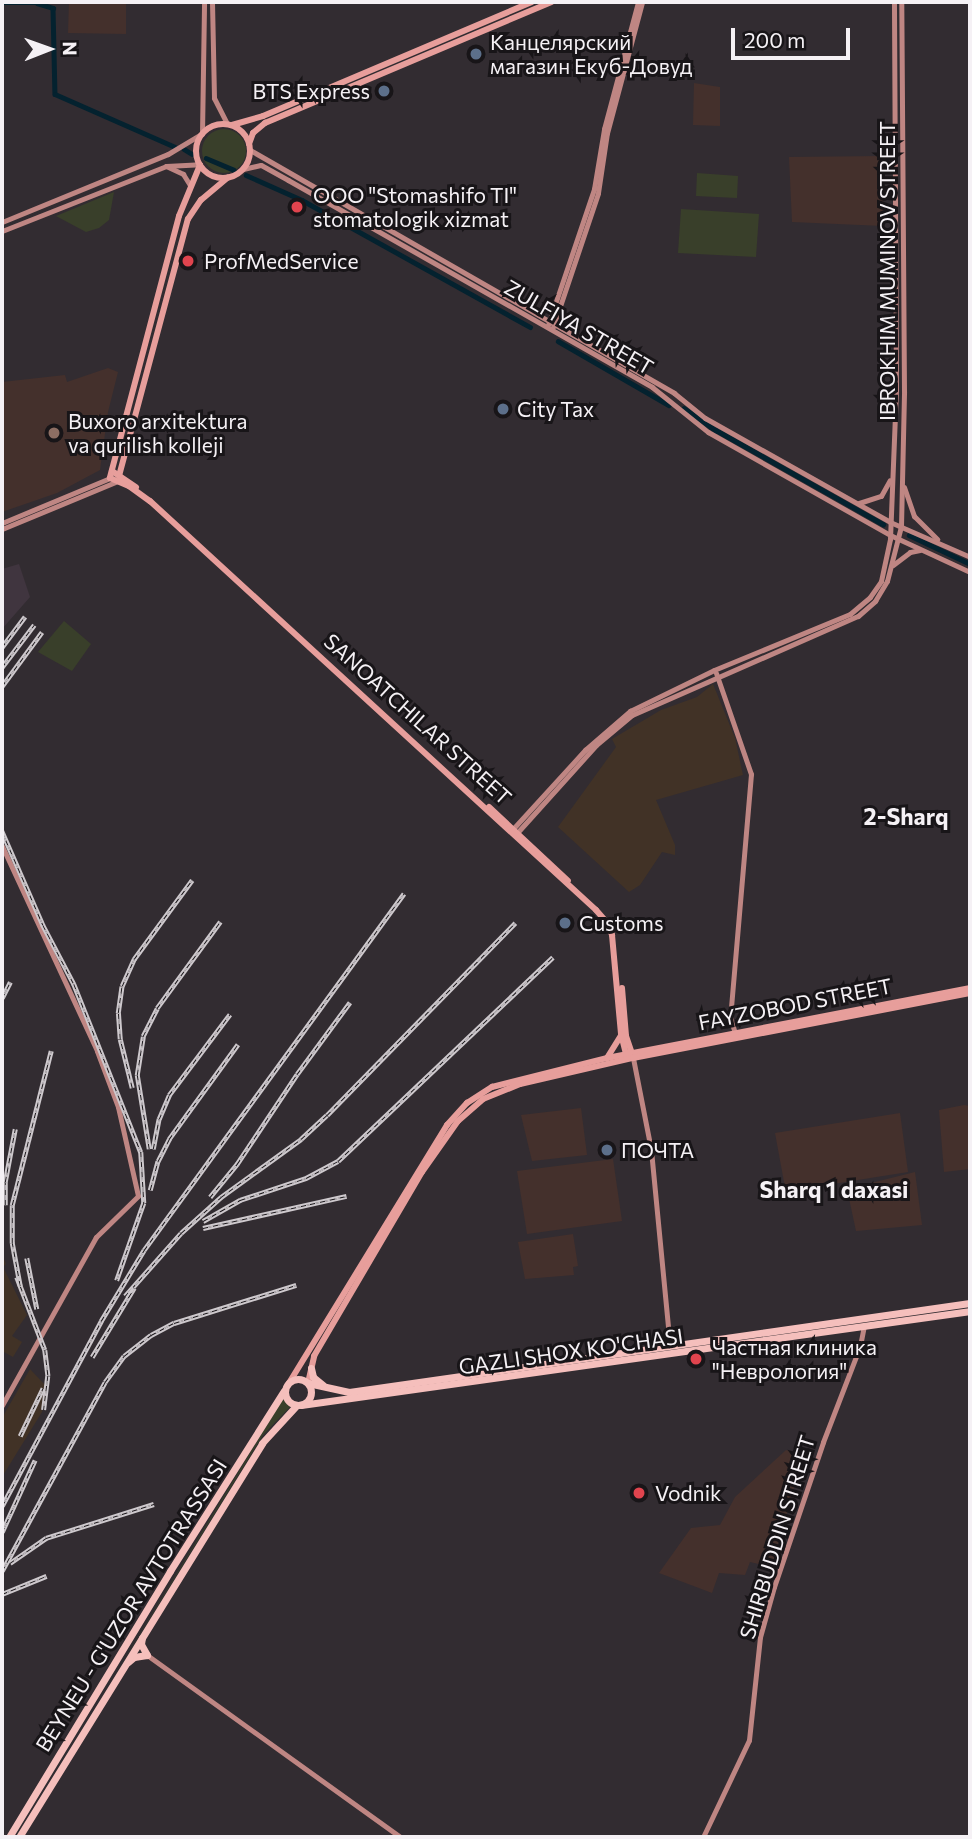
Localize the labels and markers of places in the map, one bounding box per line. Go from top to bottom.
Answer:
place label: Канцелярский магазин Екуб-Довуд [490,29,692,79]
marker: Канцелярский магазин Екуб-Довуд [468,46,484,62]
place label: BTS Express [253,78,370,104]
marker: BTS Express [376,83,392,99]
place label: OOO "Stomashifo TI" stomatologik xizmat [313,182,517,232]
marker: OOO "Stomashifo TI" stomatologik xizmat [287,197,307,217]
place label: ProfMedService [204,248,359,274]
marker: ProfMedService [178,251,198,271]
place label: City Tax [517,396,594,422]
marker: City Tax [495,401,511,417]
place label: Buxoro arxitektura va qurilish kolleji [68,408,247,458]
marker: Buxoro arxitektura va qurilish kolleji [46,425,62,441]
place label: Customs [579,910,663,936]
marker: Customs [557,915,573,931]
place label: ПОЧТА [621,1137,694,1163]
marker: ПОЧТА [599,1142,615,1158]
place label: Частная клиника "Неврология" [712,1334,877,1384]
marker: Частная клиника "Неврология" [686,1349,706,1369]
place label: Vodnik [655,1480,721,1506]
marker: Vodnik [629,1483,649,1503]

